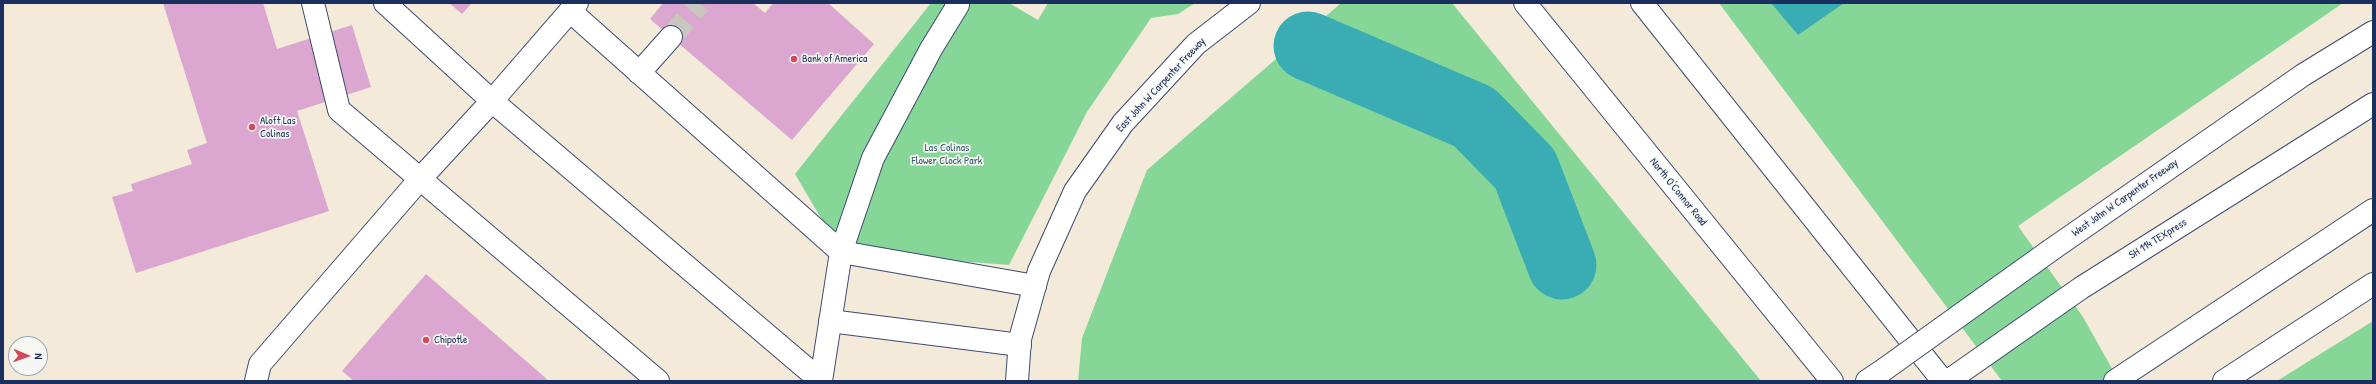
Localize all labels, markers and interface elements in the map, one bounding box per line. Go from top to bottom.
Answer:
street label: East John W Carpenter Freeway [1114,35,1208,135]
place label: Bank of America [802,52,867,66]
marker: Bank of America [789,54,799,64]
place label: Aloft Las Colinas [260,114,296,140]
marker: Aloft Las Colinas [247,122,257,132]
park label: Las Colinas Flower Clock Park [912,141,982,167]
street label: North O'Connor Road [1647,156,1709,228]
street label: West John W Carpenter Freeway [2069,156,2181,240]
street label: SH 114 TEXpress [2127,216,2189,262]
place label: Chipotle [434,333,467,347]
marker: Chipotle [421,335,431,345]
north arrow [8,336,48,376]
text: N [32,353,46,360]

